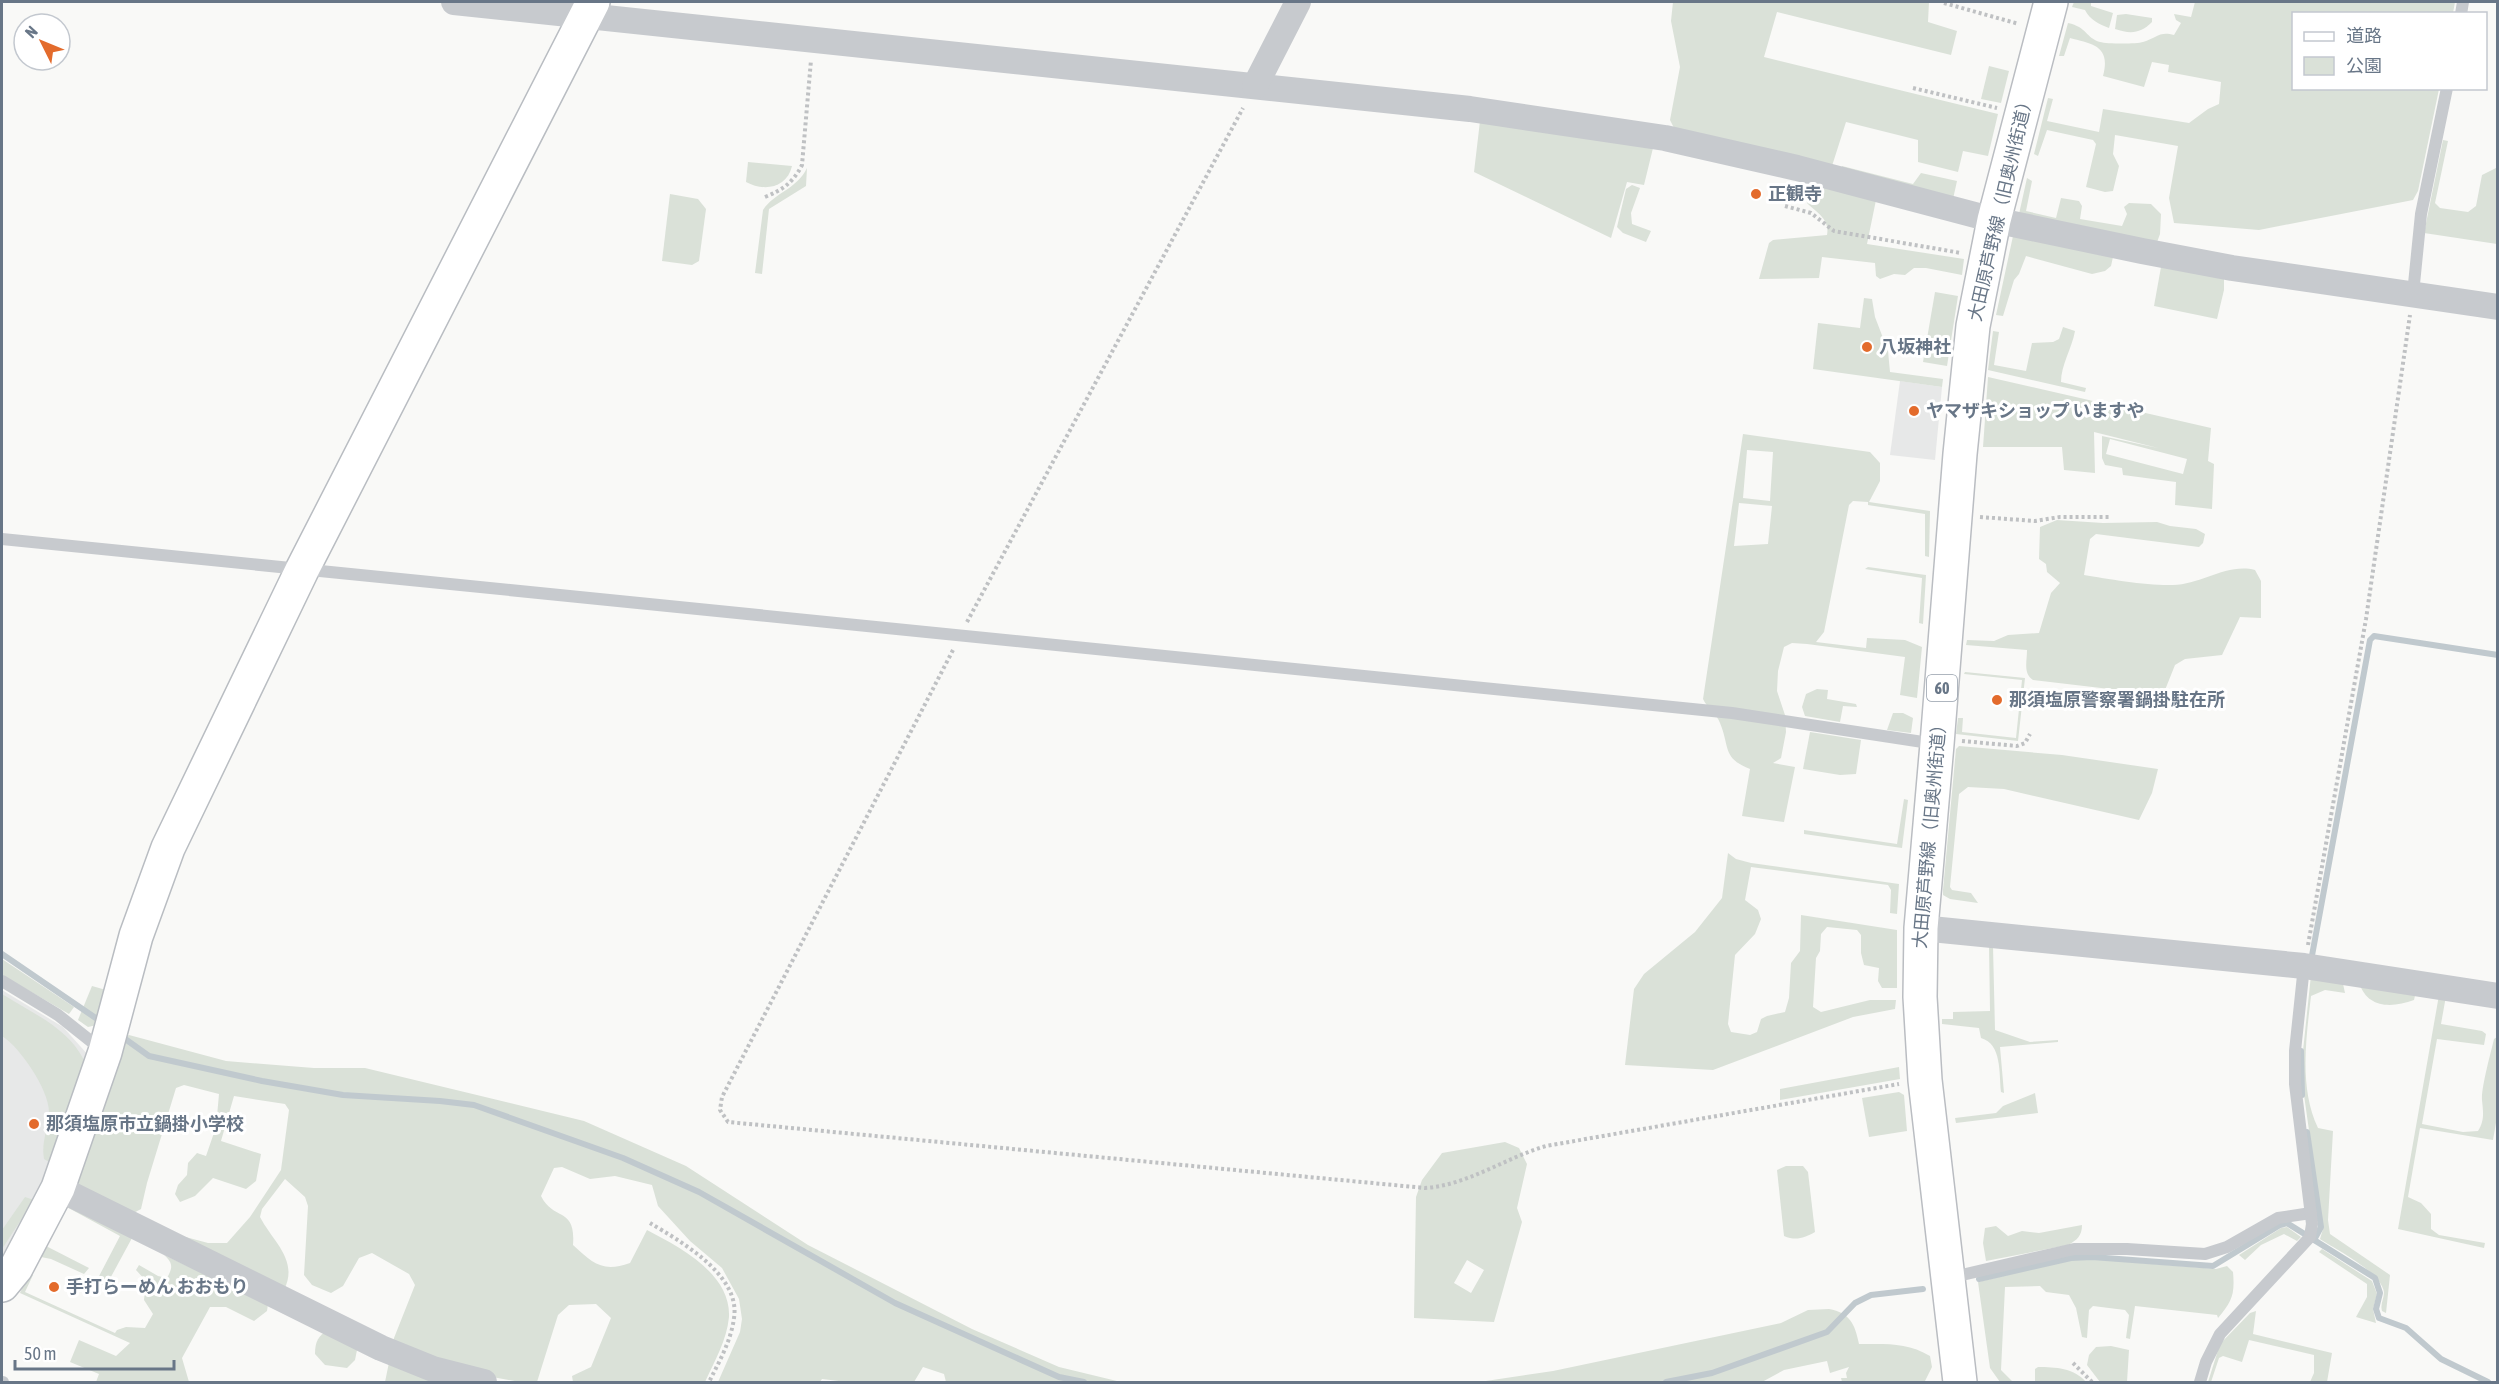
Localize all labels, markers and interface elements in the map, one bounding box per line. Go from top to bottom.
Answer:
north arrow [12,12,72,72]
legend [2292,12,2487,90]
text: N [21,22,41,41]
text: 道路 [2346,25,2382,46]
text: 公園 [2346,55,2382,76]
street label: 大田原芦野線（旧奥州街道） [1964,91,2037,323]
place label: 正観寺 [1768,183,1822,204]
marker: 正観寺 [1749,187,1763,201]
place label: 八坂神社 [1879,336,1951,357]
marker: 八坂神社 [1860,340,1874,354]
place label: ヤマザキショップ いますや [1926,400,2144,421]
marker: ヤマザキショップ いますや [1907,404,1921,418]
road number: 60 [1927,675,1957,701]
place label: 那須塩原警察署鍋掛駐在所 [2009,689,2225,710]
marker: 那須塩原警察署鍋掛駐在所 [1990,693,2004,707]
street label: 大田原芦野線（旧奥州街道） [1909,714,1950,949]
place label: 那須塩原市立鍋掛小学校 [46,1113,244,1134]
marker: 那須塩原市立鍋掛小学校 [27,1117,41,1131]
place label: 手打らーめん おおもり [66,1276,248,1297]
marker: 手打らーめん おおもり [47,1280,61,1294]
scale bar [15,1333,174,1371]
text: 50 m [24,1343,56,1364]

